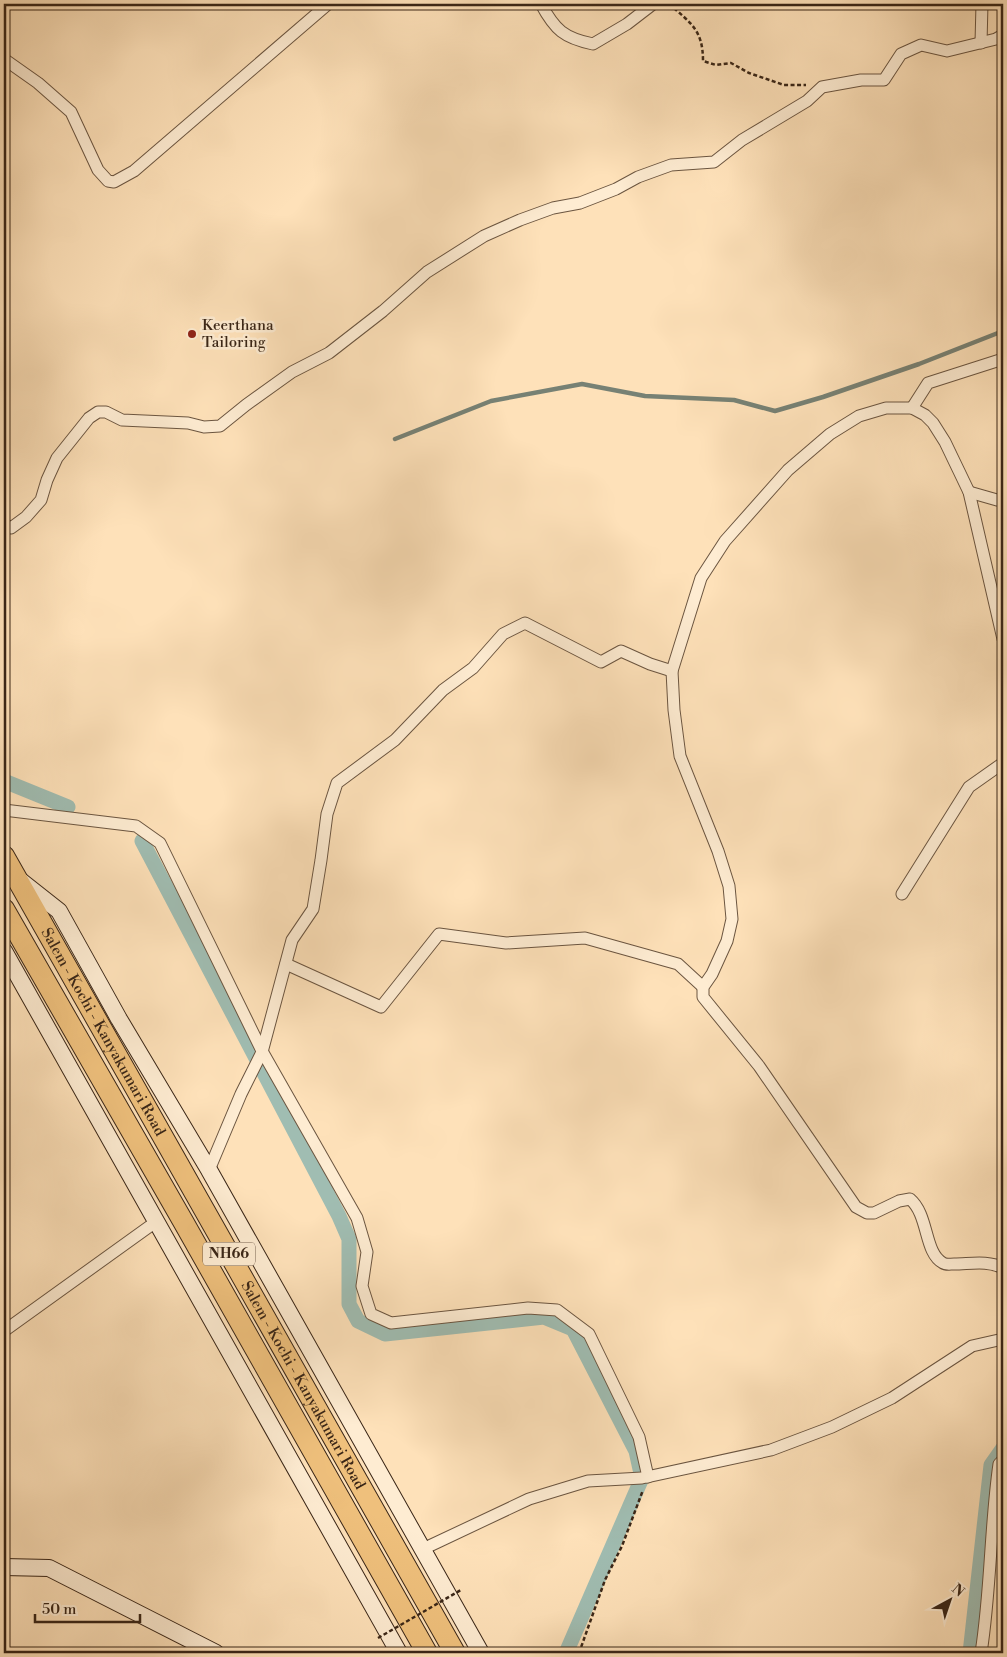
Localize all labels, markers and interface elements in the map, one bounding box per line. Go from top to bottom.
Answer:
place label: Keerthana Tailoring [202,316,274,352]
marker: Keerthana Tailoring [186,328,198,340]
street label: Salem - Kochi - Kanyakumari Road [37,924,170,1140]
road number: NH66 [203,1242,255,1266]
street label: Salem - Kochi - Kanyakumari Road [237,1278,370,1493]
north arrow [924,1574,974,1624]
text: N [948,1580,968,1601]
scale bar [35,1592,140,1624]
text: 50 m [42,1600,76,1619]

